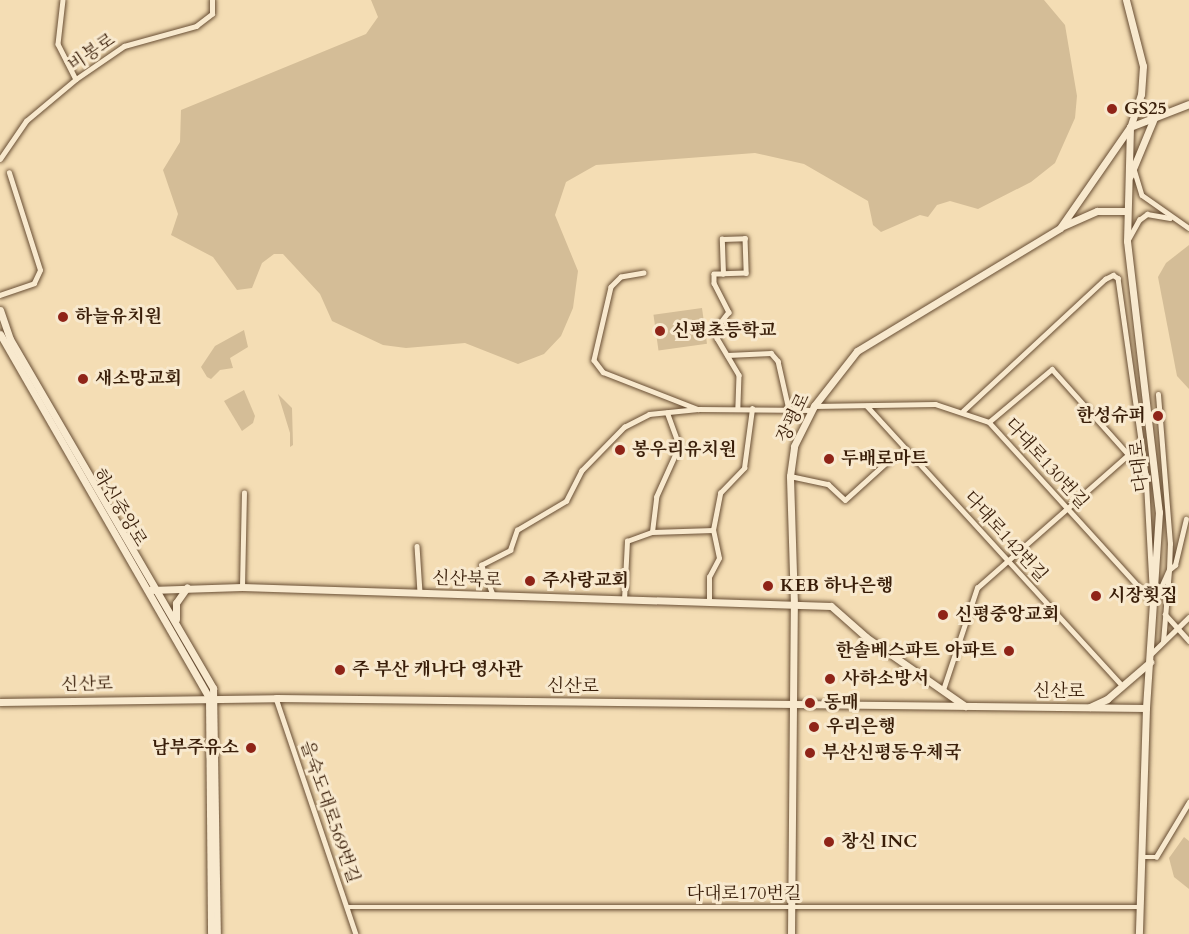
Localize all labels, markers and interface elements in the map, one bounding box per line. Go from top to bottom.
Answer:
street label: 비봉로 [64,29,120,77]
place label: GS25 [1124,98,1167,120]
marker: GS25 [1105,102,1119,116]
place label: 하늘유치원 [75,306,162,328]
marker: 하늘유치원 [56,310,70,324]
place label: 신평초등학교 [672,320,776,342]
marker: 신평초등학교 [653,324,667,338]
place label: 새소망교회 [95,368,182,390]
marker: 새소망교회 [76,372,90,386]
street label: 장평로 [773,390,815,446]
place label: 한성슈퍼 [1076,405,1146,427]
marker: 한성슈퍼 [1151,409,1165,423]
street label: 다대로130번길 [1000,414,1092,514]
place label: 봉우리유치원 [632,439,736,461]
street label: 다대로 [1127,439,1153,493]
marker: 봉우리유치원 [613,443,627,457]
place label: 두배로마트 [841,448,928,470]
marker: 두배로마트 [822,452,836,466]
street label: 하신중앙로 [87,465,151,551]
street label: 다대로142번길 [959,487,1051,587]
street label: 신산북로 [432,568,502,592]
place label: 주사랑교회 [542,570,629,592]
marker: 주사랑교회 [523,574,537,588]
place label: KEB 하나은행 [780,575,893,597]
marker: KEB 하나은행 [761,579,775,593]
place label: 시장횟집 [1108,585,1178,607]
marker: 시장횟집 [1089,589,1103,603]
place label: 신평중앙교회 [955,604,1059,626]
marker: 신평중앙교회 [936,608,950,622]
place label: 한솔베스파트 아파트 [836,640,997,662]
marker: 한솔베스파트 아파트 [1002,644,1016,658]
place label: 주 부산 캐나다 영사관 [352,659,523,681]
marker: 주 부산 캐나다 영사관 [333,663,347,677]
place label: 사하소방서 [842,668,929,690]
marker: 사하소방서 [823,672,837,686]
street label: 신산로 [61,674,113,696]
street label: 신산로 [547,676,599,698]
street label: 신산로 [1033,681,1085,703]
place label: 동매 [824,692,859,714]
marker: 동매 [801,694,819,712]
place label: 우리은행 [826,716,896,738]
marker: 우리은행 [807,720,821,734]
place label: 남부주유소 [152,737,239,759]
street label: 을숙도대로569번길 [294,738,364,886]
marker: 남부주유소 [244,741,258,755]
place label: 부산신평동우체국 [822,742,961,764]
marker: 부산신평동우체국 [803,746,817,760]
place label: 창신 INC [841,831,917,853]
marker: 창신 INC [822,835,836,849]
street label: 다대로170번길 [687,883,801,905]

